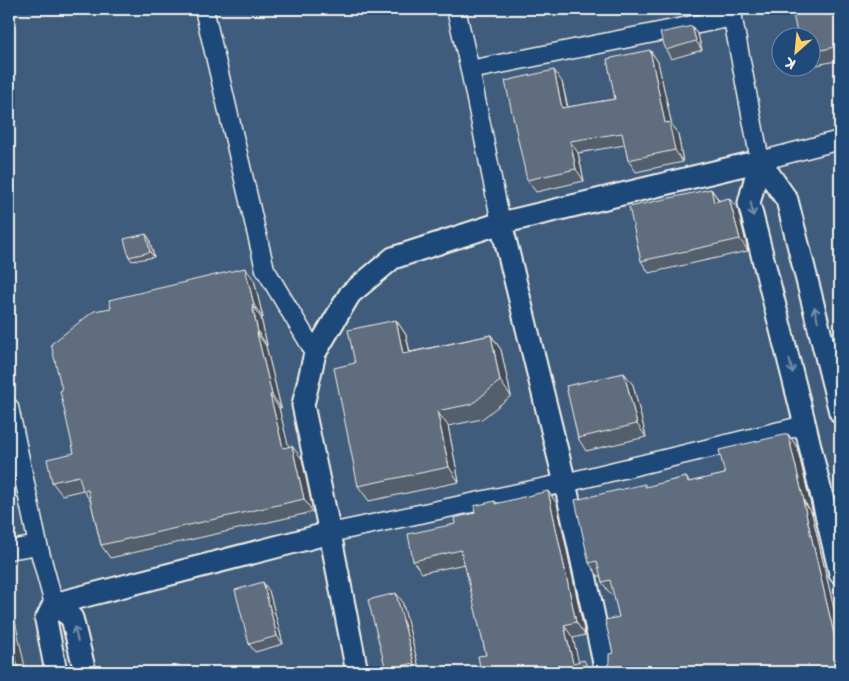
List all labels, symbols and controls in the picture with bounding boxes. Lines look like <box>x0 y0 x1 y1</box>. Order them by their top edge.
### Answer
north arrow <box>772 28 822 78</box>
text: K <box>781 53 798 74</box>
one-way arrow <box>747 200 757 216</box>
one-way arrow <box>811 306 820 322</box>
one-way arrow <box>786 358 796 374</box>
one-way arrow <box>71 627 80 643</box>

